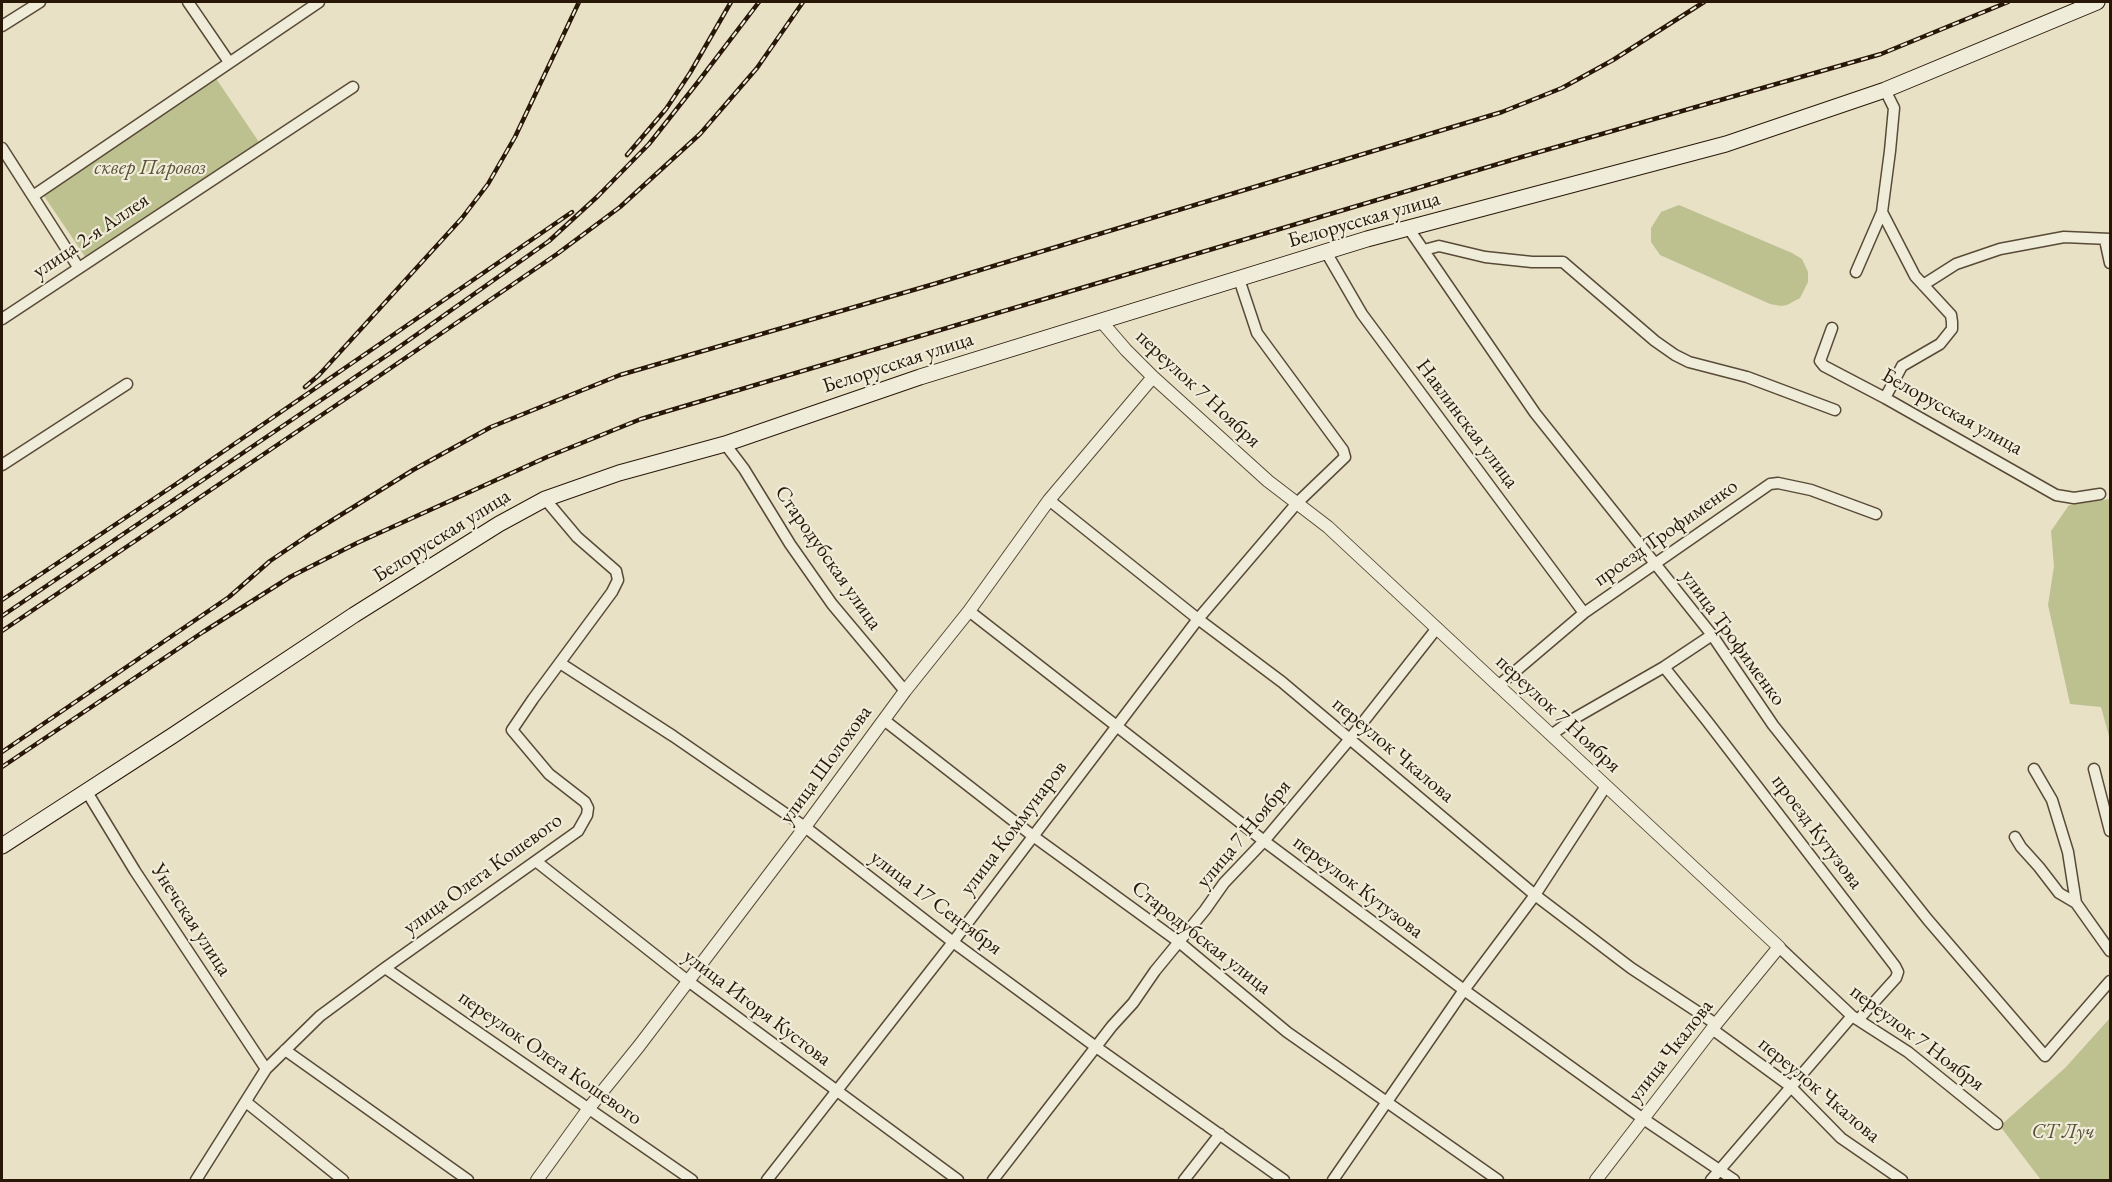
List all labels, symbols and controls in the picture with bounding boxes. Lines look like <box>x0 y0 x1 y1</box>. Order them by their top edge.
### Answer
park label: сквер Паровоз <box>94 155 206 181</box>
street label: Белорусская улица <box>1285 186 1443 254</box>
street label: улица 2-я Аллея <box>28 188 154 284</box>
street label: переулок 7 Ноября <box>1130 325 1266 453</box>
street label: Белорусская улица <box>819 327 977 399</box>
street label: Навлинская улица <box>1410 354 1524 494</box>
street label: Белорусская улица <box>1877 363 2027 461</box>
street label: проезд Трофименко <box>1589 474 1743 592</box>
street label: Стародубская улица <box>769 481 887 635</box>
street label: Белорусская улица <box>369 484 515 588</box>
street label: улица Трофименко <box>1675 565 1791 711</box>
street label: переулок 7 Ноября <box>1490 650 1626 778</box>
street label: переулок Чкалова <box>1327 692 1459 808</box>
street label: улица Шолохова <box>774 701 878 829</box>
street label: улица Коммунаров <box>955 756 1073 900</box>
street label: проезд Кутузова <box>1766 770 1868 894</box>
street label: улица 7 Ноября <box>1191 775 1297 893</box>
street label: улица Олега Кошевого <box>398 808 568 940</box>
street label: переулок Кутузова <box>1288 830 1428 944</box>
street label: улица 17 Сентября <box>865 845 1007 961</box>
street label: Унечская улица <box>145 859 237 981</box>
street label: Стародубская улица <box>1126 876 1276 1000</box>
street label: улица Игоря Кустова <box>678 944 836 1072</box>
street label: переулок 7 Ноября <box>1845 979 1989 1097</box>
street label: переулок Олега Кошевого <box>453 985 647 1131</box>
street label: улица Чкалова <box>1623 995 1719 1107</box>
street label: переулок Чкалова <box>1753 1032 1885 1148</box>
park label: СТ Луч <box>2031 1119 2095 1145</box>

